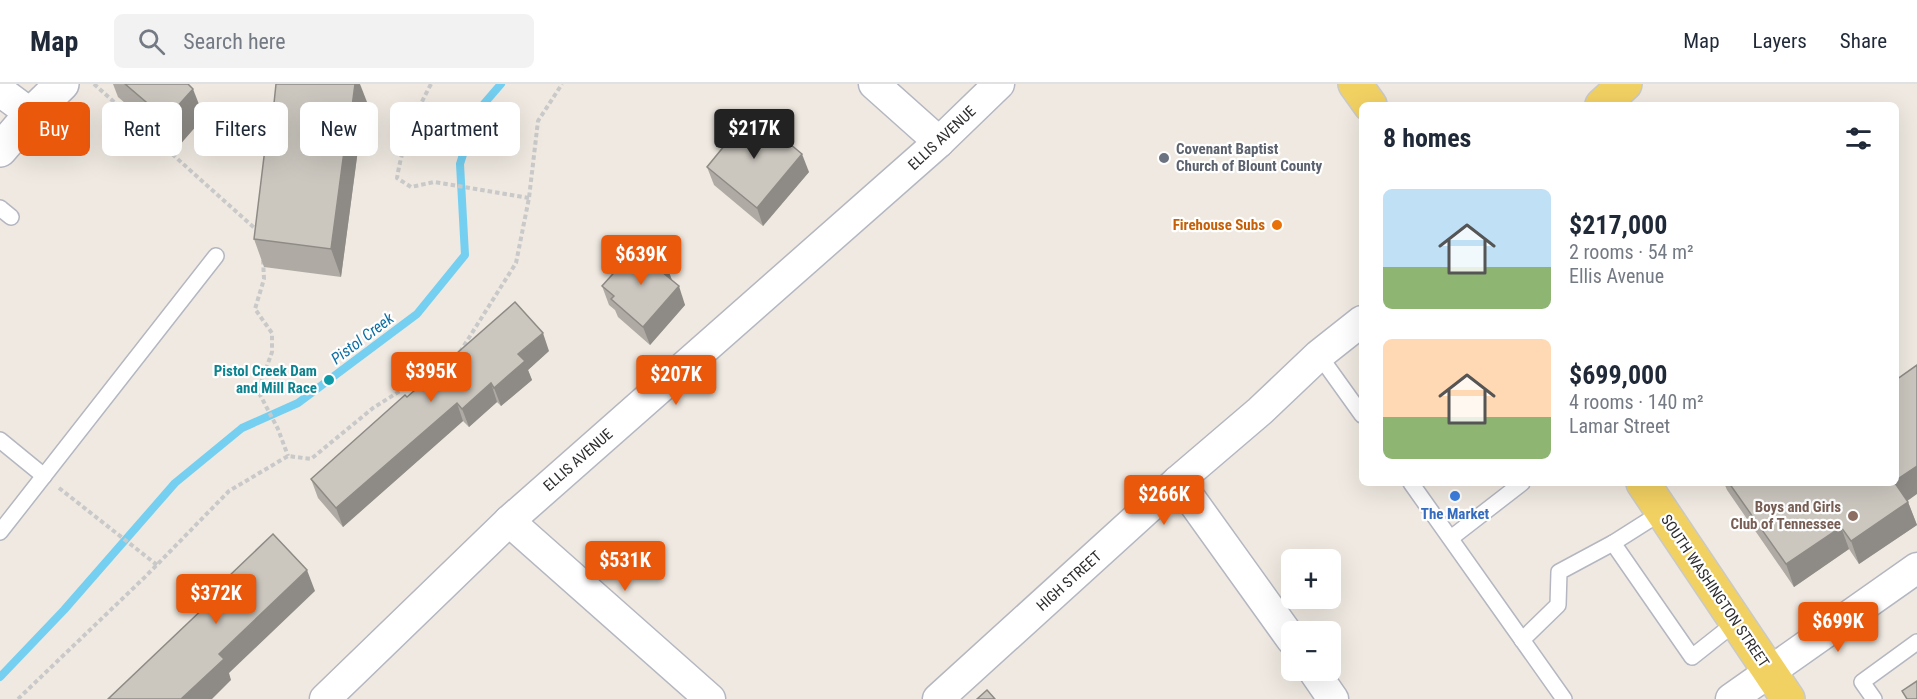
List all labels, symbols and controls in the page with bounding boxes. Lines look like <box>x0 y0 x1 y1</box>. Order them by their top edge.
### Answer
search box <box>114 14 534 68</box>
text: Map <box>30 25 78 58</box>
icon: search <box>135 25 168 58</box>
text: Search here <box>183 29 286 54</box>
text: Map <box>1683 29 1720 53</box>
text: Layers <box>1753 29 1807 53</box>
text: Share <box>1840 29 1887 53</box>
chip: Buy <box>18 102 90 156</box>
chip: Rent <box>102 102 182 156</box>
chip: Filters <box>194 102 288 156</box>
chip: New <box>300 102 378 156</box>
chip: Apartment <box>390 102 520 156</box>
street label: ELLIS AVENUE <box>905 102 979 174</box>
pin: $217K <box>712 109 796 160</box>
text: $217K <box>728 116 780 140</box>
icon: filters <box>1842 122 1875 155</box>
text: 8 homes <box>1383 123 1471 153</box>
place label: Covenant Baptist Church of Blount County <box>1176 140 1323 175</box>
marker: Covenant Baptist Church of Blount County <box>1157 151 1171 165</box>
text: $217,000 <box>1569 210 1667 240</box>
icon: home <box>1431 213 1503 285</box>
place label: Firehouse Subs <box>1173 216 1265 234</box>
marker: Firehouse Subs <box>1270 218 1284 232</box>
pin: $639K <box>599 235 683 286</box>
text: 2 rooms · 54 m² <box>1569 240 1694 264</box>
text: $639K <box>615 242 667 266</box>
text: Ellis Avenue <box>1569 264 1664 288</box>
water label: Pistol Creek <box>327 308 398 368</box>
pin: $395K <box>389 352 473 403</box>
pin: $207K <box>634 355 718 406</box>
text: $395K <box>405 359 457 383</box>
text: $699,000 <box>1569 360 1667 390</box>
place label: Pistol Creek Dam and Mill Race <box>214 362 317 397</box>
text: $207K <box>650 362 702 386</box>
icon: home <box>1431 363 1503 435</box>
marker: Pistol Creek Dam and Mill Race <box>322 373 336 387</box>
text: 4 rooms · 140 m² <box>1569 390 1704 414</box>
text: Lamar Street <box>1569 414 1670 438</box>
street label: ELLIS AVENUE <box>540 425 616 495</box>
pin: $266K <box>1122 475 1206 526</box>
text: $266K <box>1138 482 1190 506</box>
marker: The Market <box>1448 489 1462 503</box>
place label: Boys and Girls Club of Tennessee <box>1730 498 1841 533</box>
place label: The Market <box>1421 505 1490 523</box>
marker: Boys and Girls Club of Tennessee <box>1846 509 1860 523</box>
street label: SOUTH WASHINGTON STREET <box>1657 511 1773 671</box>
pin: $531K <box>583 541 667 592</box>
street label: HIGH STREET <box>1033 547 1105 615</box>
text: $531K <box>599 548 651 572</box>
map controls <box>1281 549 1341 681</box>
button: + <box>1281 549 1341 609</box>
pin: $372K <box>174 574 258 625</box>
text: $372K <box>190 581 242 605</box>
pin: $699K <box>1796 602 1880 653</box>
text: $699K <box>1812 609 1864 633</box>
button: − <box>1281 621 1341 681</box>

